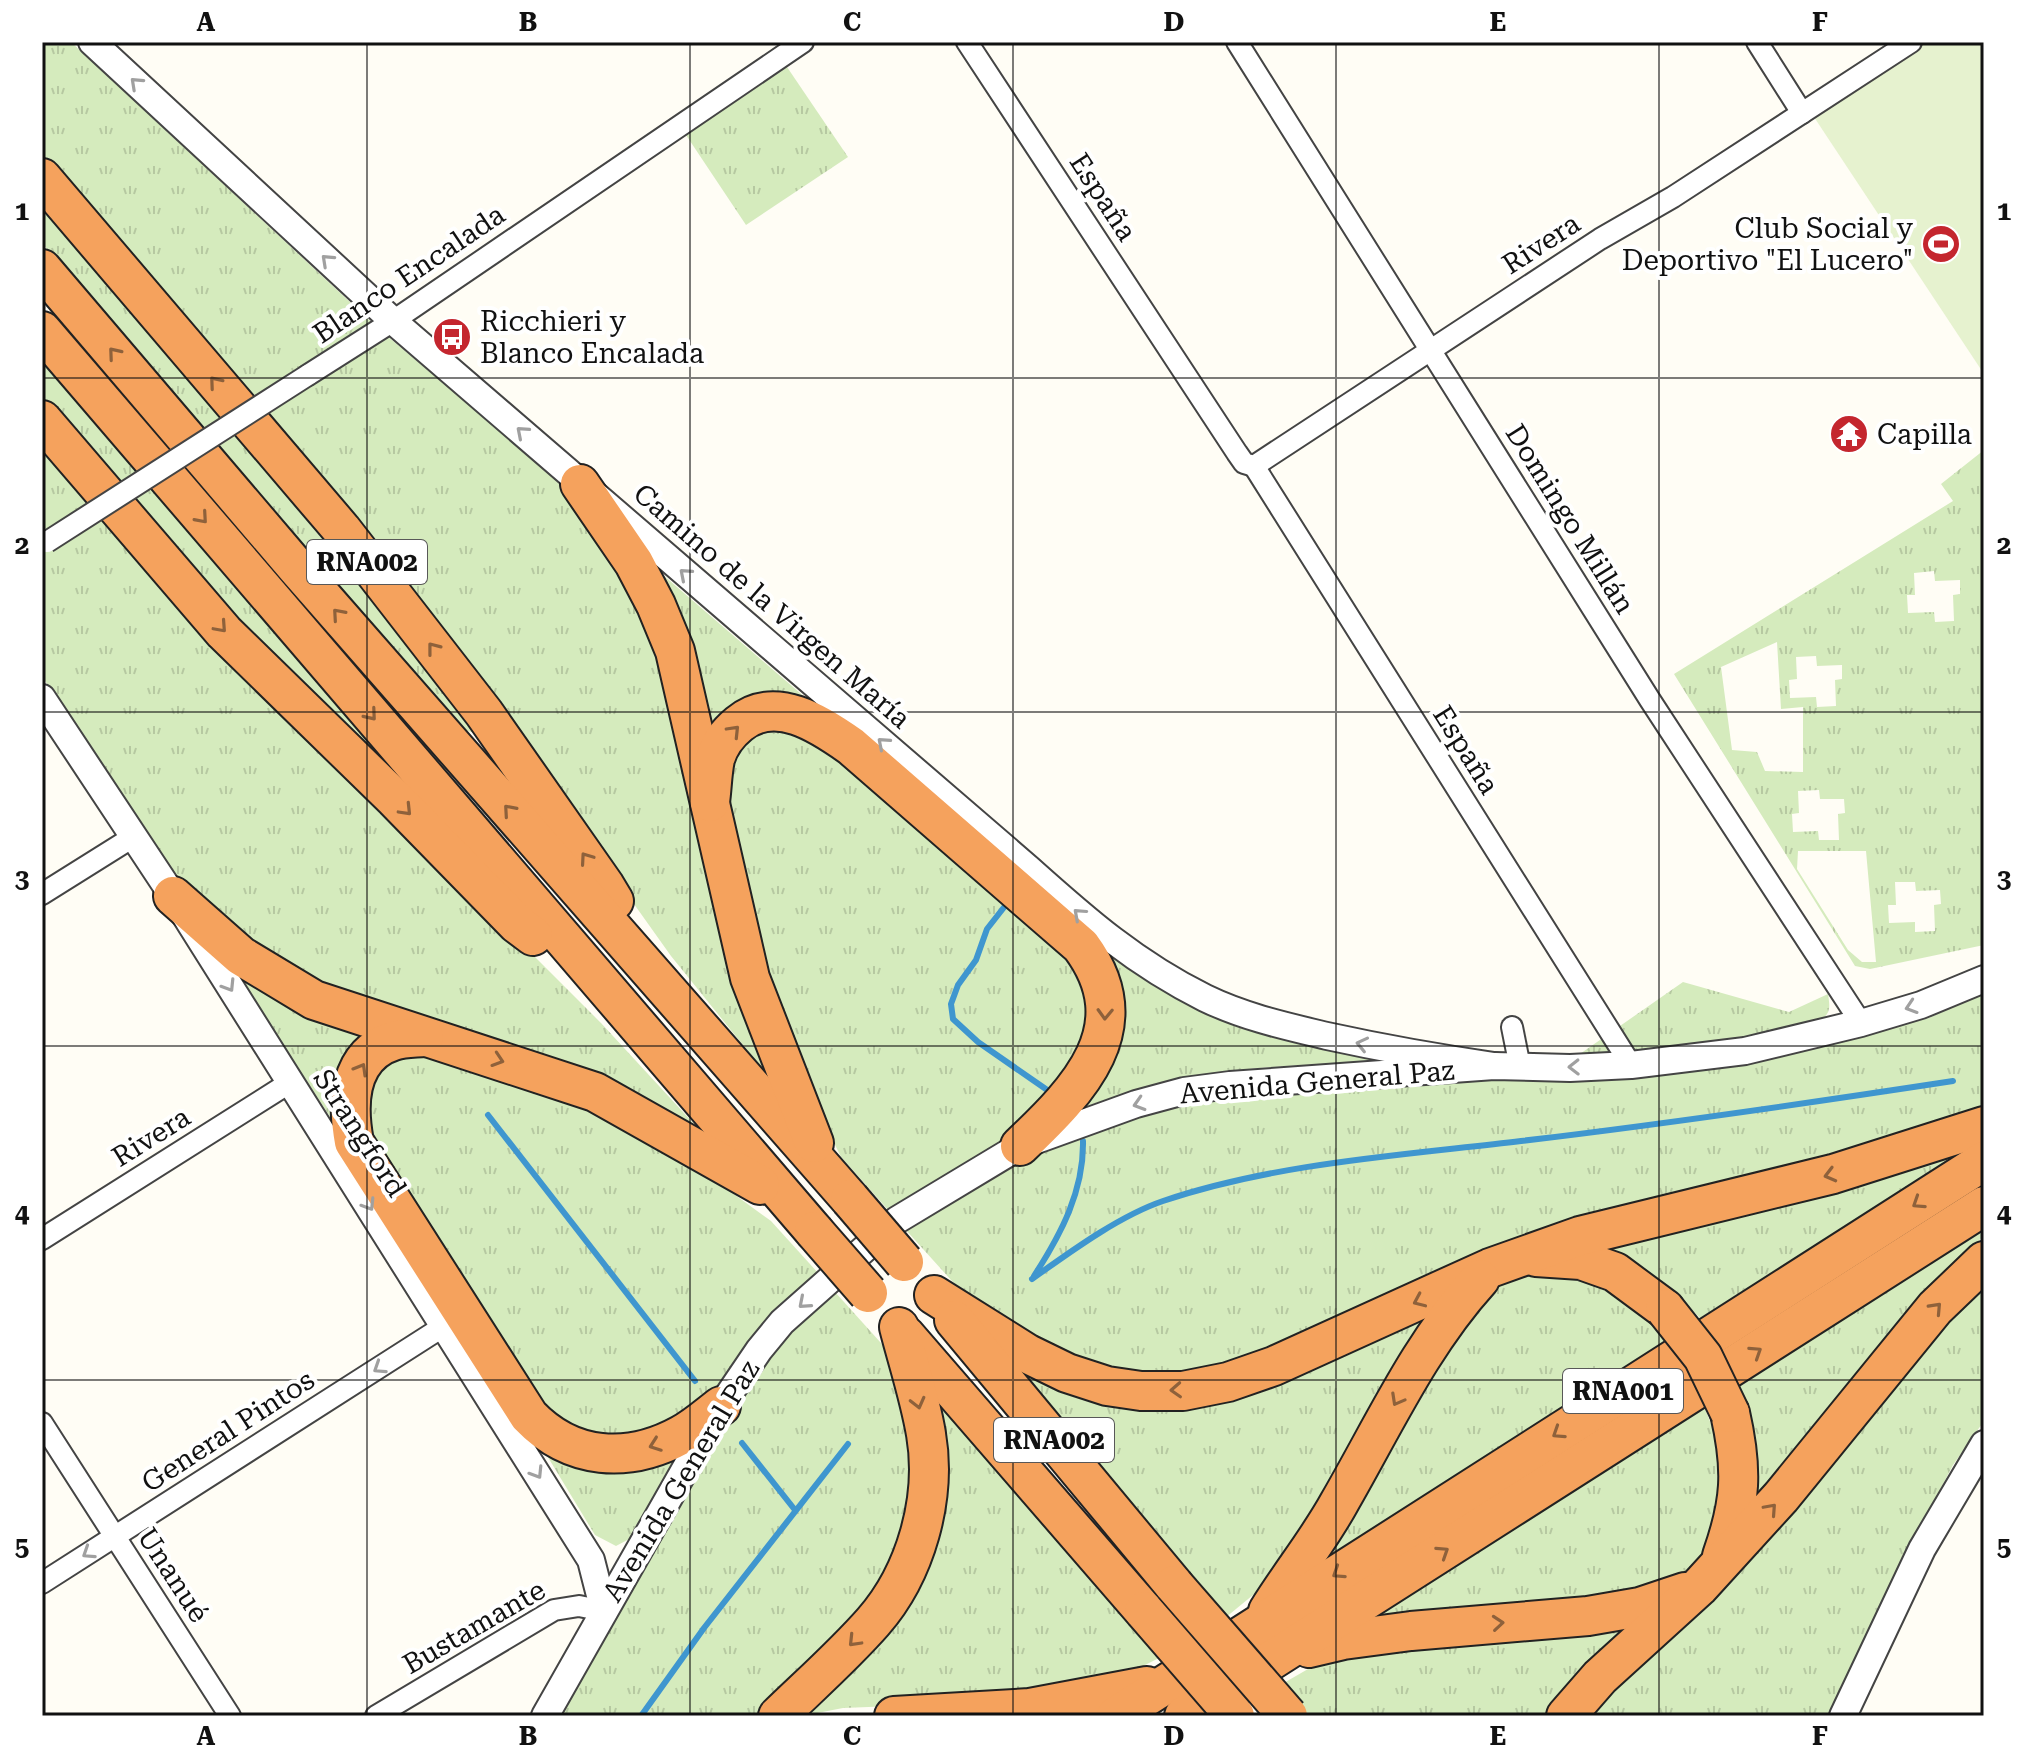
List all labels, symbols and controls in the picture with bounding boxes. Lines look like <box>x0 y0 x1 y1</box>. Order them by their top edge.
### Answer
text: A <box>197 7 216 37</box>
text: B <box>519 7 537 37</box>
text: C <box>843 7 861 37</box>
text: D <box>1164 7 1184 37</box>
text: E <box>1490 7 1506 37</box>
text: F <box>1812 7 1828 37</box>
one-way arrow <box>131 78 145 93</box>
street label: España <box>1063 147 1143 247</box>
text: 1 <box>15 196 29 226</box>
text: 1 <box>1997 196 2011 226</box>
street label: Blanco Encalada <box>307 198 511 350</box>
street label: Rivera <box>1496 207 1586 281</box>
place label: Club Social y Deportivo "El Lucero" <box>1622 212 1913 277</box>
sports icon: Club Social y Deportivo "El Lucero" <box>1920 223 1962 265</box>
one-way arrow <box>322 254 336 269</box>
place label: Ricchieri y Blanco Encalada <box>480 305 704 370</box>
bus stop icon: Ricchieri y Blanco Encalada <box>431 316 473 358</box>
one-way arrow <box>109 348 124 363</box>
one-way arrow <box>210 376 225 391</box>
temple icon: Capilla <box>1828 413 1870 455</box>
street label: Domingo Millán <box>1498 418 1642 620</box>
place label: Capilla <box>1877 418 1972 451</box>
one-way arrow <box>516 427 531 442</box>
street label: Camino de la Virgen María <box>627 477 917 735</box>
one-way arrow <box>192 508 207 523</box>
text: 2 <box>15 530 29 560</box>
text: 2 <box>1997 530 2011 560</box>
road number: RNA002 <box>307 540 427 584</box>
one-way arrow <box>680 569 695 584</box>
one-way arrow <box>333 609 347 624</box>
one-way arrow <box>211 618 225 633</box>
one-way arrow <box>429 642 443 657</box>
street label: España <box>1426 700 1506 800</box>
one-way arrow <box>361 706 376 721</box>
one-way arrow <box>724 726 739 740</box>
one-way arrow <box>877 739 892 753</box>
one-way arrow <box>397 801 411 815</box>
one-way arrow <box>504 805 518 820</box>
one-way arrow <box>581 852 596 867</box>
text: 3 <box>15 864 29 894</box>
text: 3 <box>1997 864 2011 894</box>
one-way arrow <box>1074 909 1088 923</box>
one-way arrow <box>219 977 235 992</box>
one-way arrow <box>1905 998 1919 1014</box>
one-way arrow <box>1097 1008 1114 1021</box>
one-way arrow <box>1356 1036 1369 1053</box>
one-way arrow <box>491 1051 505 1067</box>
street label: Avenida General Paz <box>1178 1054 1456 1110</box>
one-way arrow <box>1567 1059 1580 1076</box>
street label: Strangford <box>307 1063 413 1203</box>
one-way arrow <box>351 1063 367 1078</box>
one-way arrow <box>1133 1095 1146 1111</box>
street label: Rivera <box>106 1100 196 1174</box>
one-way arrow <box>1823 1165 1837 1182</box>
one-way arrow <box>1912 1193 1927 1208</box>
one-way arrow <box>359 1197 374 1211</box>
text: 4 <box>15 1198 30 1228</box>
text: 4 <box>1997 1198 2012 1228</box>
one-way arrow <box>1412 1291 1427 1307</box>
one-way arrow <box>798 1293 813 1307</box>
one-way arrow <box>1927 1303 1941 1318</box>
one-way arrow <box>1747 1346 1762 1361</box>
street label: Avenida General Paz <box>596 1354 766 1608</box>
one-way arrow <box>373 1358 387 1373</box>
street label: General Pintos <box>136 1363 320 1499</box>
road number: RNA001 <box>1563 1369 1683 1413</box>
one-way arrow <box>1169 1381 1182 1398</box>
one-way arrow <box>1391 1392 1407 1406</box>
one-way arrow <box>909 1395 926 1409</box>
road number: RNA002 <box>994 1418 1114 1462</box>
one-way arrow <box>1552 1424 1566 1439</box>
one-way arrow <box>649 1436 663 1452</box>
one-way arrow <box>527 1464 542 1479</box>
one-way arrow <box>1761 1503 1775 1518</box>
street label: Unanué <box>130 1522 216 1628</box>
text: 5 <box>15 1532 29 1562</box>
text: 5 <box>1997 1532 2011 1562</box>
one-way arrow <box>83 1543 97 1558</box>
one-way arrow <box>1434 1546 1448 1561</box>
one-way arrow <box>1333 1563 1347 1578</box>
street label: Bustamante <box>397 1573 551 1681</box>
one-way arrow <box>1492 1615 1505 1632</box>
one-way arrow <box>849 1632 864 1646</box>
text: A <box>197 1721 216 1751</box>
text: B <box>519 1721 537 1751</box>
text: C <box>843 1721 861 1751</box>
text: D <box>1164 1721 1184 1751</box>
text: E <box>1490 1721 1506 1751</box>
text: F <box>1812 1721 1828 1751</box>

